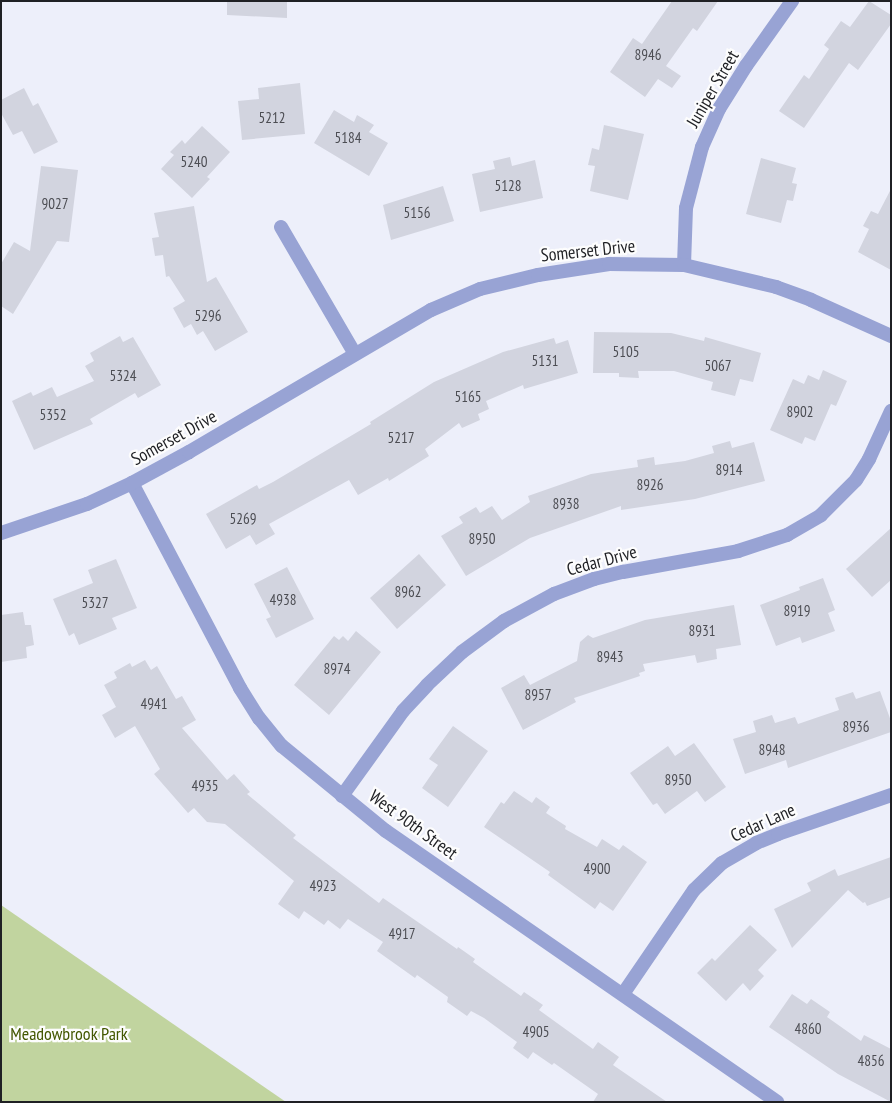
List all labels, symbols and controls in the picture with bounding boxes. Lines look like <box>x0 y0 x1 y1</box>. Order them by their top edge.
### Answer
house number: 8946 <box>635 46 661 64</box>
street label: Juniper Street <box>682 47 744 131</box>
house number: 5212 <box>259 109 285 127</box>
house number: 5184 <box>335 129 361 147</box>
house number: 5240 <box>181 153 207 171</box>
house number: 5128 <box>495 177 521 195</box>
house number: 9027 <box>42 195 68 213</box>
house number: 5156 <box>404 204 430 222</box>
street label: Somerset Drive <box>540 235 636 267</box>
house number: 5296 <box>195 307 221 325</box>
house number: 5105 <box>613 343 639 361</box>
house number: 5131 <box>532 352 558 370</box>
house number: 5067 <box>705 357 731 375</box>
house number: 5324 <box>110 367 136 385</box>
house number: 5165 <box>455 388 481 406</box>
house number: 8902 <box>787 403 813 421</box>
house number: 5352 <box>40 406 66 424</box>
street label: Somerset Drive <box>127 406 221 470</box>
house number: 5217 <box>388 429 414 447</box>
house number: 8914 <box>716 461 742 479</box>
house number: 8926 <box>637 476 663 494</box>
house number: 8938 <box>553 495 579 513</box>
house number: 5269 <box>230 510 256 528</box>
house number: 8950 <box>469 530 495 548</box>
street label: Cedar Drive <box>565 541 639 581</box>
house number: 8962 <box>395 583 421 601</box>
house number: 4938 <box>270 591 296 609</box>
house number: 5327 <box>82 594 108 612</box>
house number: 8919 <box>784 602 810 620</box>
house number: 8931 <box>689 622 715 640</box>
house number: 8943 <box>597 648 623 666</box>
house number: 8974 <box>324 660 350 678</box>
house number: 8957 <box>525 686 551 704</box>
house number: 4941 <box>141 695 167 713</box>
house number: 8936 <box>843 718 869 736</box>
house number: 8948 <box>759 741 785 759</box>
house number: 8950 <box>665 771 691 789</box>
house number: 4935 <box>192 777 218 795</box>
street label: West 90th Street <box>365 786 461 864</box>
street label: Cedar Lane <box>727 799 799 847</box>
house number: 4900 <box>584 860 610 878</box>
house number: 4923 <box>310 877 336 895</box>
house number: 4917 <box>389 925 415 943</box>
house number: 4860 <box>795 1020 821 1038</box>
park label: Meadowbrook Park <box>10 1023 128 1045</box>
house number: 4905 <box>523 1023 549 1041</box>
house number: 4856 <box>858 1052 884 1070</box>

